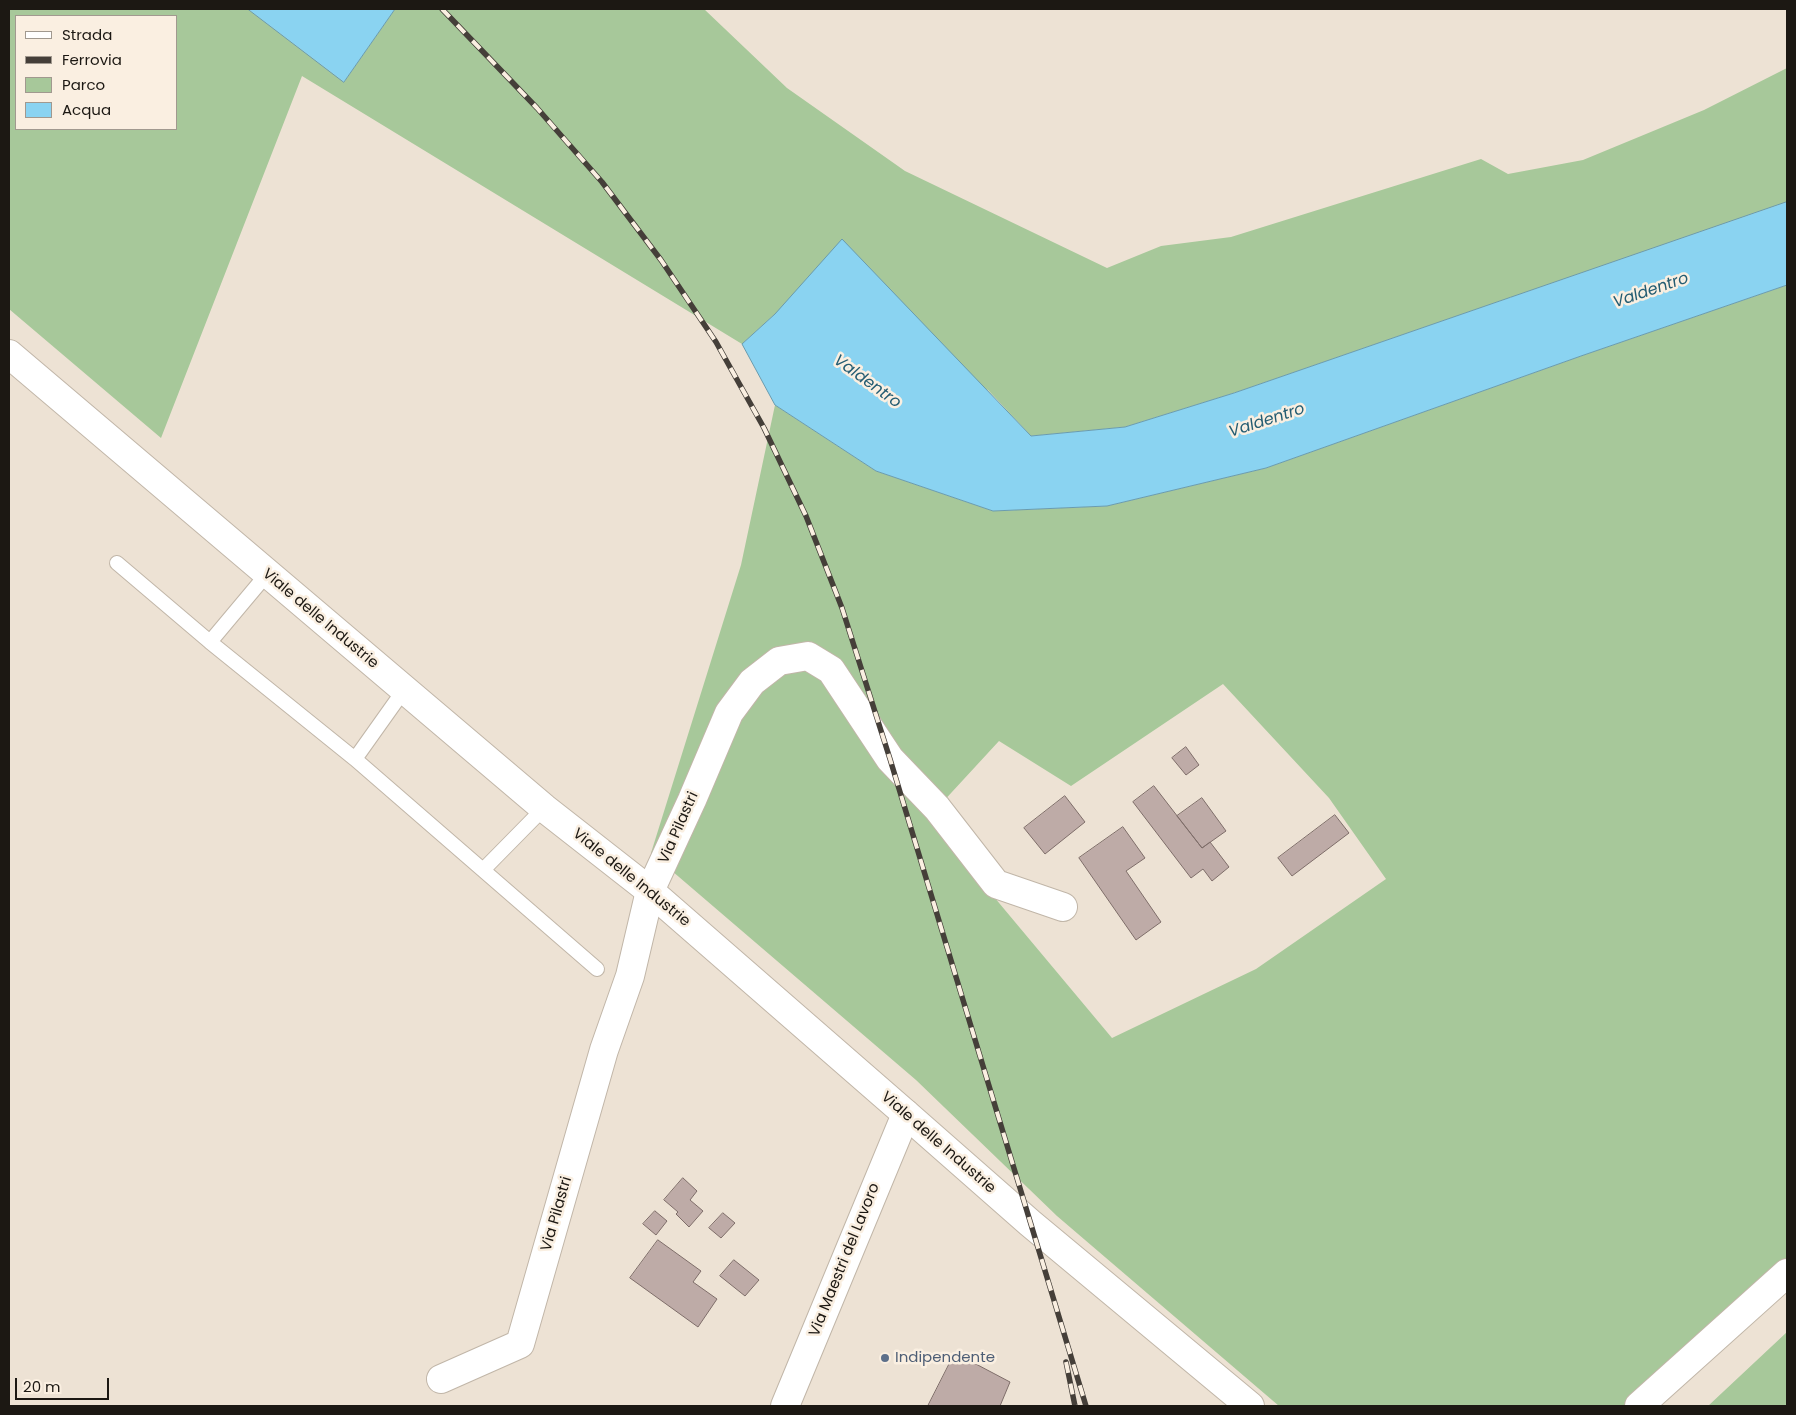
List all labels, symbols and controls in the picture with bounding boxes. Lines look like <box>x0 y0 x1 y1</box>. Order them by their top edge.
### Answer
legend <box>15 15 178 130</box>
text: Strada <box>62 24 112 45</box>
text: Ferrovia <box>62 49 122 70</box>
text: Parco <box>62 74 105 95</box>
text: Acqua <box>62 99 111 120</box>
water label: Valdentro <box>1611 269 1691 313</box>
water label: Valdentro <box>830 351 904 413</box>
water label: Valdentro <box>1227 400 1307 442</box>
street label: Viale delle Industrie <box>258 565 382 673</box>
street label: Via Pilastri <box>655 789 703 867</box>
street label: Viale delle Industrie <box>569 825 693 931</box>
street label: Viale delle Industrie <box>877 1088 999 1198</box>
street label: Via Pilastri <box>538 1175 576 1253</box>
street label: Via Maestri del Lavoro <box>806 1181 884 1339</box>
place label: Indipendente <box>895 1349 995 1367</box>
marker: Indipendente <box>879 1352 891 1364</box>
scale bar <box>18 1368 111 1400</box>
text: 20 m <box>23 1376 61 1397</box>

